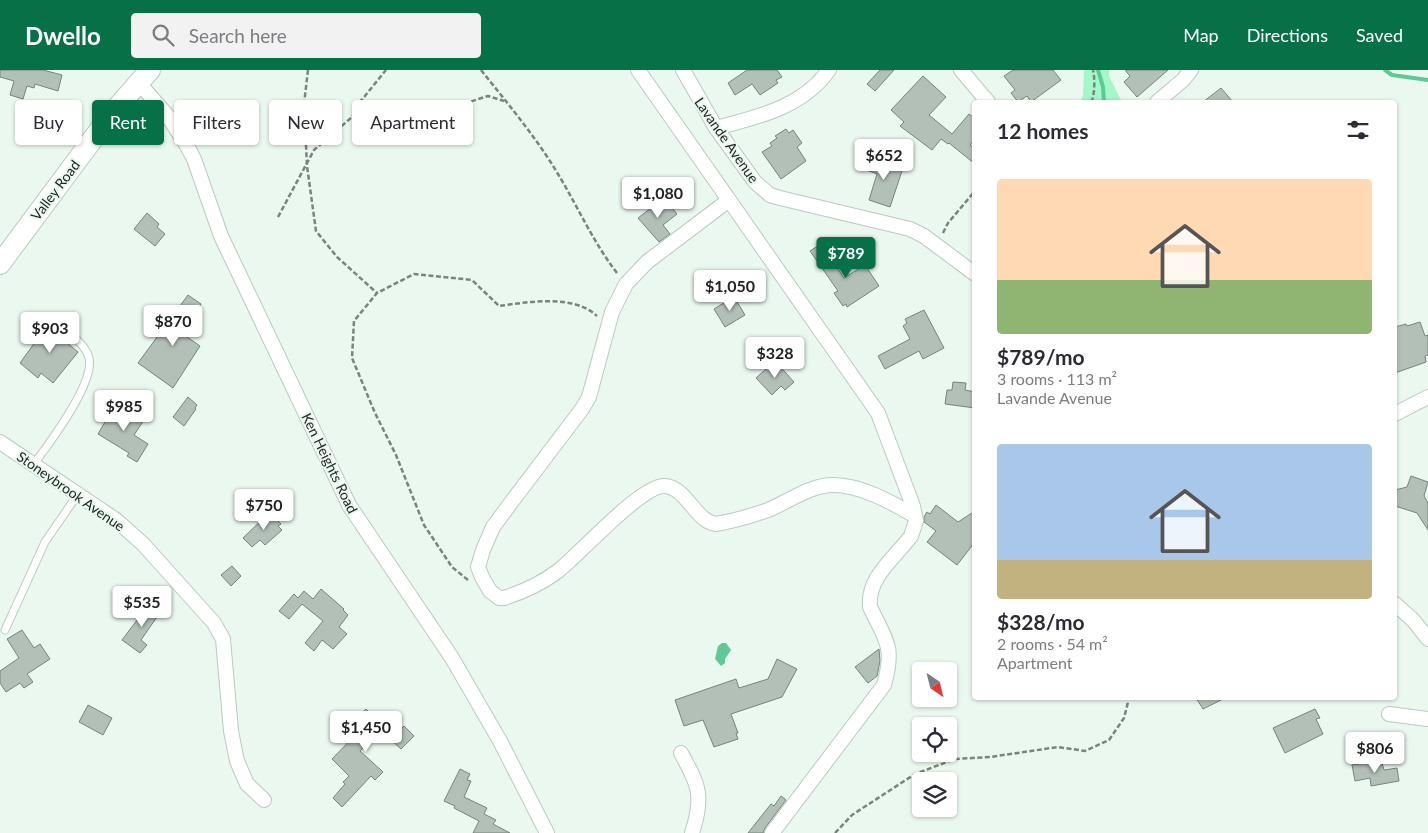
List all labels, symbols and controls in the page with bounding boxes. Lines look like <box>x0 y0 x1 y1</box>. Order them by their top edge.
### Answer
search box <box>131 13 481 58</box>
text: Dwello <box>25 21 101 50</box>
icon: search <box>149 21 177 49</box>
text: Search here <box>189 24 287 47</box>
text: Map <box>1183 24 1219 46</box>
text: Directions <box>1247 24 1328 46</box>
text: Saved <box>1356 24 1403 46</box>
street label: Lavande Avenue <box>691 94 763 186</box>
chip: Buy <box>15 100 82 145</box>
chip: Rent <box>92 100 164 145</box>
chip: Filters <box>174 100 259 145</box>
chip: New <box>269 100 342 145</box>
chip: Apartment <box>352 100 473 145</box>
icon: filters <box>1344 116 1372 144</box>
text: 12 homes <box>997 118 1088 143</box>
pin: $652 <box>854 138 914 181</box>
text: $652 <box>865 145 903 164</box>
street label: Valley Road <box>27 157 83 223</box>
pin: $1,080 <box>617 176 699 219</box>
text: $1,080 <box>633 183 683 202</box>
icon: home <box>1140 211 1230 301</box>
pin: $789 <box>816 236 876 279</box>
text: $789 <box>827 243 865 262</box>
pin: $1,050 <box>689 270 771 312</box>
text: $1,050 <box>705 276 755 295</box>
pin: $870 <box>143 304 203 347</box>
text: $870 <box>154 311 192 330</box>
pin: $903 <box>20 312 80 354</box>
text: $903 <box>31 318 69 337</box>
pin: $328 <box>745 336 805 379</box>
text: $328 <box>756 343 794 362</box>
text: $789/mo <box>997 344 1085 369</box>
text: 3 rooms · 113 m² <box>997 369 1117 388</box>
text: Lavande Avenue <box>997 388 1112 407</box>
pin: $985 <box>94 390 154 432</box>
text: $985 <box>105 396 143 415</box>
street label: Ken Heights Road <box>298 410 362 516</box>
street label: Stoneybrook Avenue <box>14 447 128 535</box>
icon: home <box>1140 476 1230 566</box>
pin: $750 <box>234 488 294 531</box>
text: $750 <box>245 495 283 514</box>
pin: $535 <box>112 586 172 628</box>
text: $535 <box>123 592 161 611</box>
text: $328/mo <box>997 609 1085 634</box>
text: 2 rooms · 54 m² <box>997 634 1108 653</box>
text: Apartment <box>997 653 1072 672</box>
north arrow <box>912 662 958 708</box>
map controls <box>912 662 957 817</box>
pin: $1,450 <box>325 710 407 753</box>
text: $1,450 <box>341 717 391 736</box>
button: locate <box>912 717 957 762</box>
pin: $806 <box>1345 732 1405 774</box>
text: $806 <box>1356 738 1394 757</box>
button: layers <box>912 772 957 817</box>

